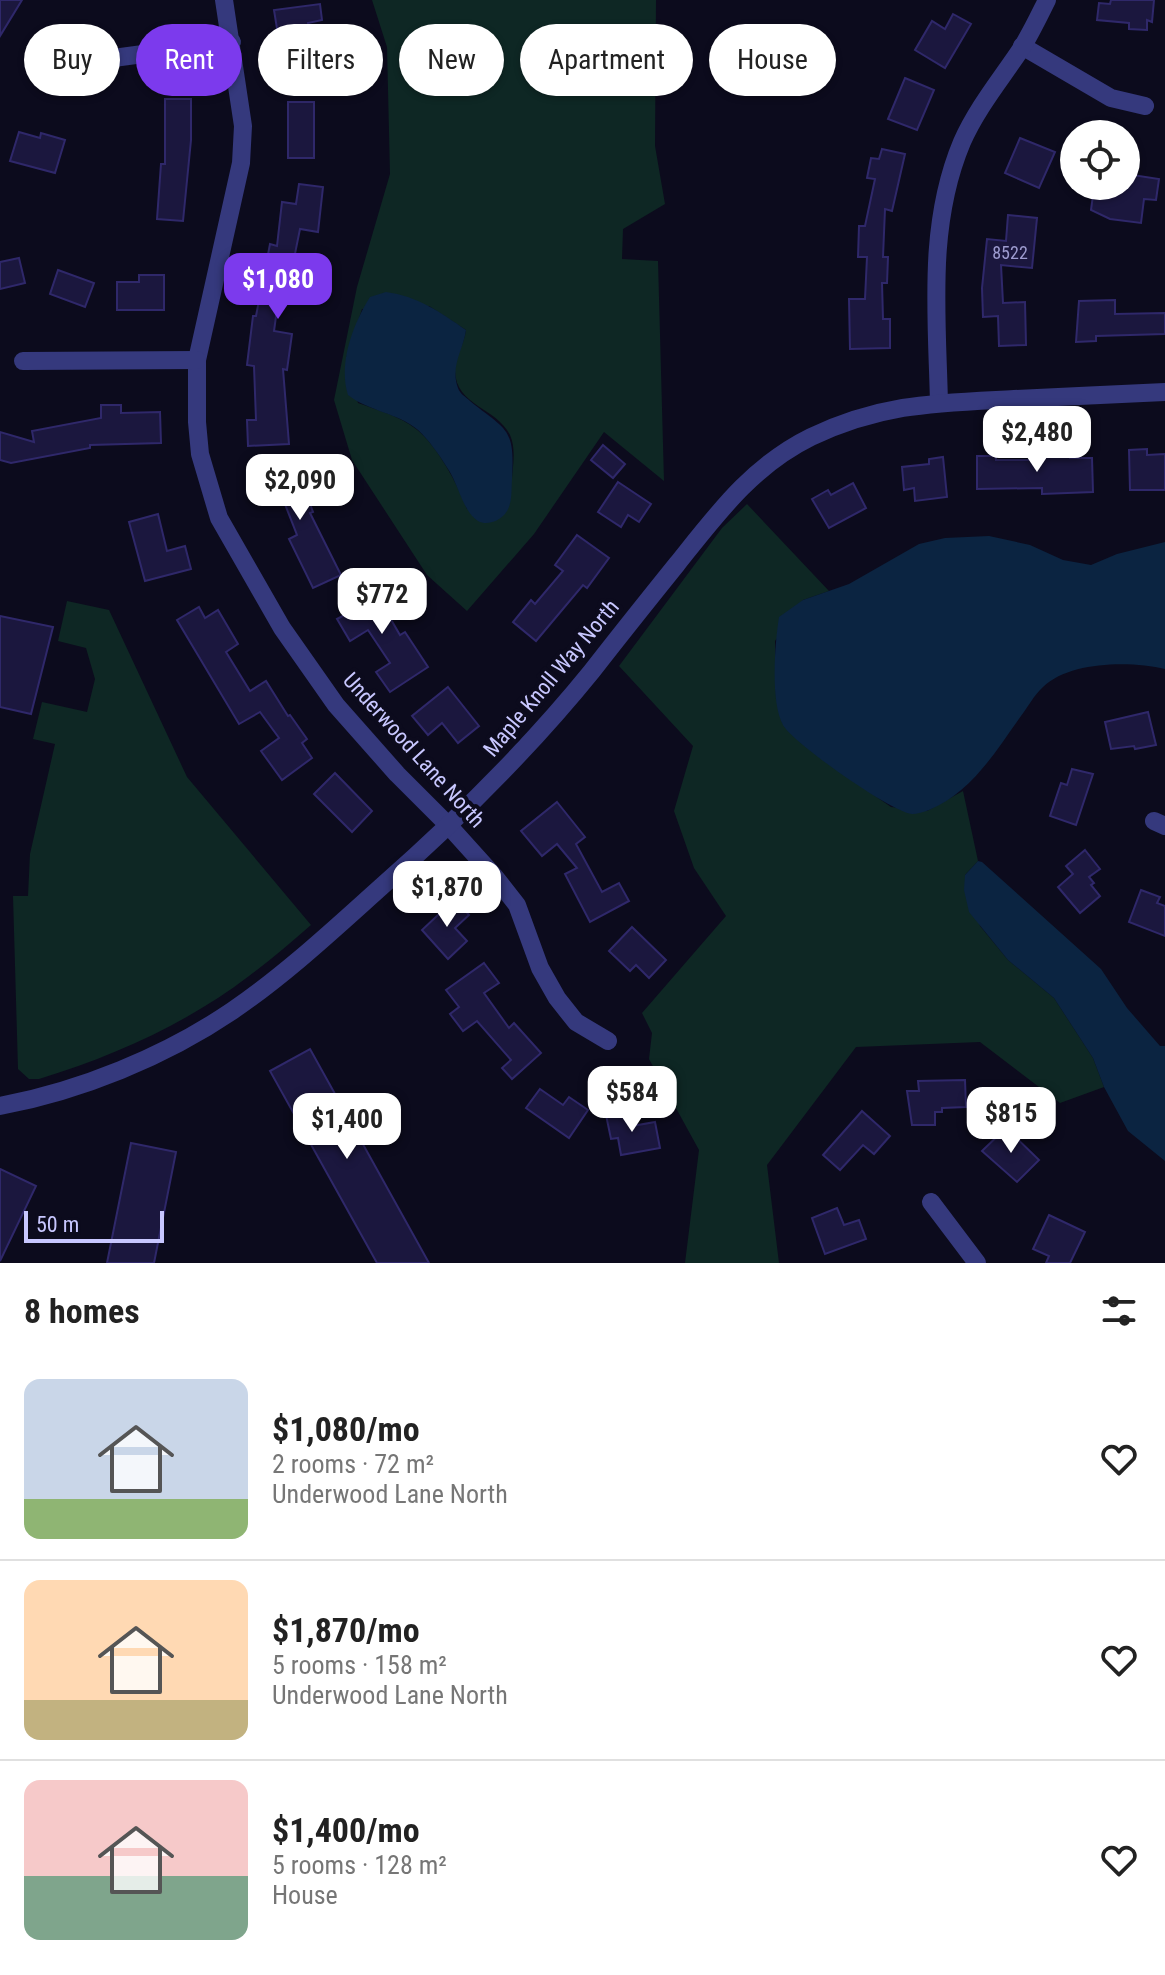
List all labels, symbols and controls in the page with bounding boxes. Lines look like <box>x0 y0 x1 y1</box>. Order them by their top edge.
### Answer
chip: Buy <box>24 24 120 96</box>
chip: Rent <box>136 24 242 96</box>
chip: Filters <box>258 24 383 96</box>
chip: New <box>399 24 504 96</box>
chip: Apartment <box>520 24 693 96</box>
chip: House <box>709 24 836 96</box>
map controls <box>1060 120 1140 200</box>
button: locate <box>1060 120 1140 200</box>
house number: 8522 <box>992 242 1028 263</box>
pin: $1,080 <box>213 253 343 321</box>
text: $1,080 <box>242 264 314 294</box>
pin: $2,480 <box>972 406 1102 474</box>
text: $2,480 <box>1001 417 1073 447</box>
pin: $2,090 <box>235 454 365 522</box>
text: $2,090 <box>264 465 336 495</box>
pin: $772 <box>335 568 429 636</box>
text: $772 <box>356 579 408 609</box>
street label: Maple Knoll Way North <box>478 594 624 762</box>
street label: Underwood Lane North <box>338 667 490 833</box>
pin: $1,870 <box>382 861 512 929</box>
text: $1,870 <box>411 872 483 902</box>
pin: $584 <box>585 1066 679 1134</box>
text: $584 <box>606 1077 658 1107</box>
pin: $815 <box>964 1087 1058 1155</box>
pin: $1,400 <box>282 1093 412 1161</box>
text: $815 <box>985 1098 1037 1128</box>
text: $1,400 <box>311 1104 383 1134</box>
scale bar <box>24 1207 164 1243</box>
text: 50 m <box>36 1212 79 1237</box>
icon: filters <box>1097 1289 1141 1333</box>
text: 8 homes <box>24 1291 140 1331</box>
text: $1,080/mo <box>272 1409 420 1449</box>
icon: home <box>88 1411 184 1507</box>
icon: heart <box>1097 1437 1141 1481</box>
text: 2 rooms · 72 m² <box>272 1449 434 1479</box>
text: Underwood Lane North <box>272 1479 508 1509</box>
text: $1,870/mo <box>272 1610 420 1650</box>
icon: home <box>88 1612 184 1708</box>
icon: heart <box>1097 1638 1141 1682</box>
text: 5 rooms · 158 m² <box>272 1650 447 1680</box>
text: Underwood Lane North <box>272 1680 508 1710</box>
text: $1,400/mo <box>272 1810 420 1850</box>
icon: home <box>88 1812 184 1908</box>
icon: heart <box>1097 1838 1141 1882</box>
text: 5 rooms · 128 m² <box>272 1850 447 1880</box>
text: House <box>272 1880 338 1910</box>

